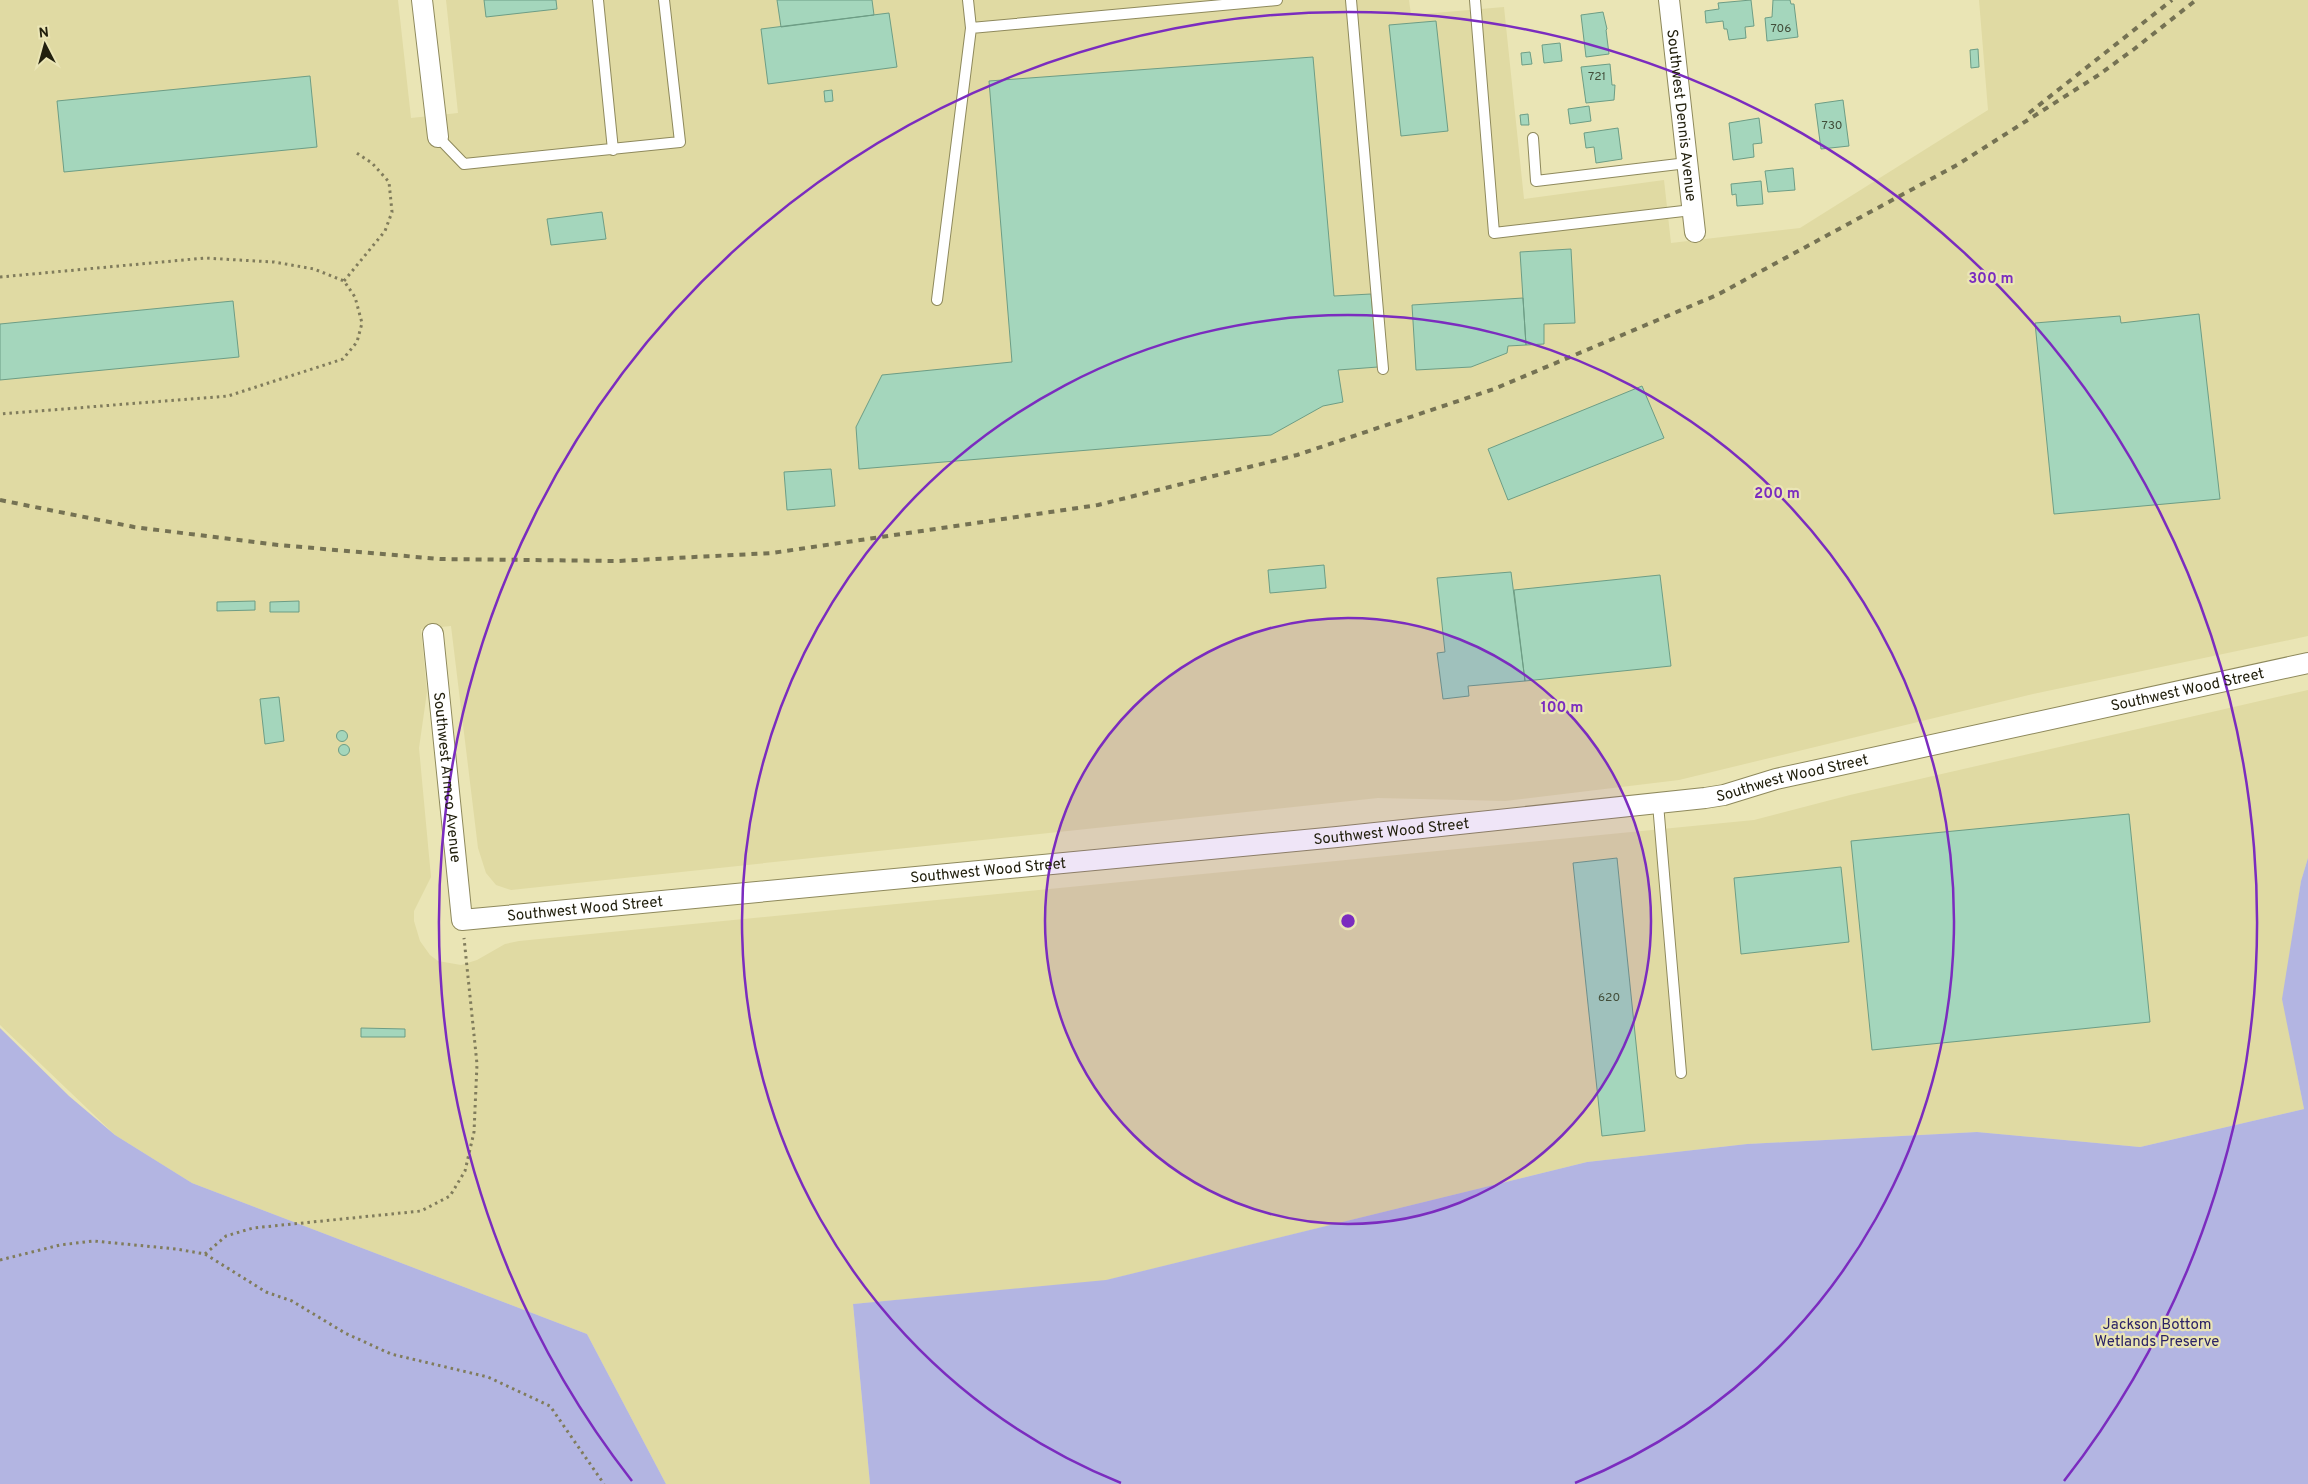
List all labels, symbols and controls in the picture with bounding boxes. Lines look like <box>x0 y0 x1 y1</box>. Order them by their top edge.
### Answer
north arrow <box>20 20 70 70</box>
house number: 706 <box>1771 21 1791 37</box>
text: N <box>38 25 50 43</box>
street label: Southwest Dennis Avenue <box>1661 28 1700 203</box>
house number: 721 <box>1588 69 1606 85</box>
house number: 730 <box>1822 118 1842 134</box>
text: 300 m <box>1968 270 2014 289</box>
text: 200 m <box>1754 485 1800 504</box>
street label: Southwest Wood Street <box>2109 665 2266 717</box>
street label: Southwest Armco Avenue <box>428 691 464 864</box>
text: 100 m <box>1541 699 1583 718</box>
street label: Southwest Wood Street <box>1715 751 1870 807</box>
street label: Southwest Wood Street <box>1313 815 1470 850</box>
street label: Southwest Wood Street <box>910 855 1067 888</box>
street label: Southwest Wood Street <box>506 893 664 927</box>
centre of rings <box>1339 912 1357 930</box>
house number: 620 <box>1598 990 1620 1006</box>
park label: Jackson Bottom Wetlands Preserve <box>2095 1316 2219 1352</box>

